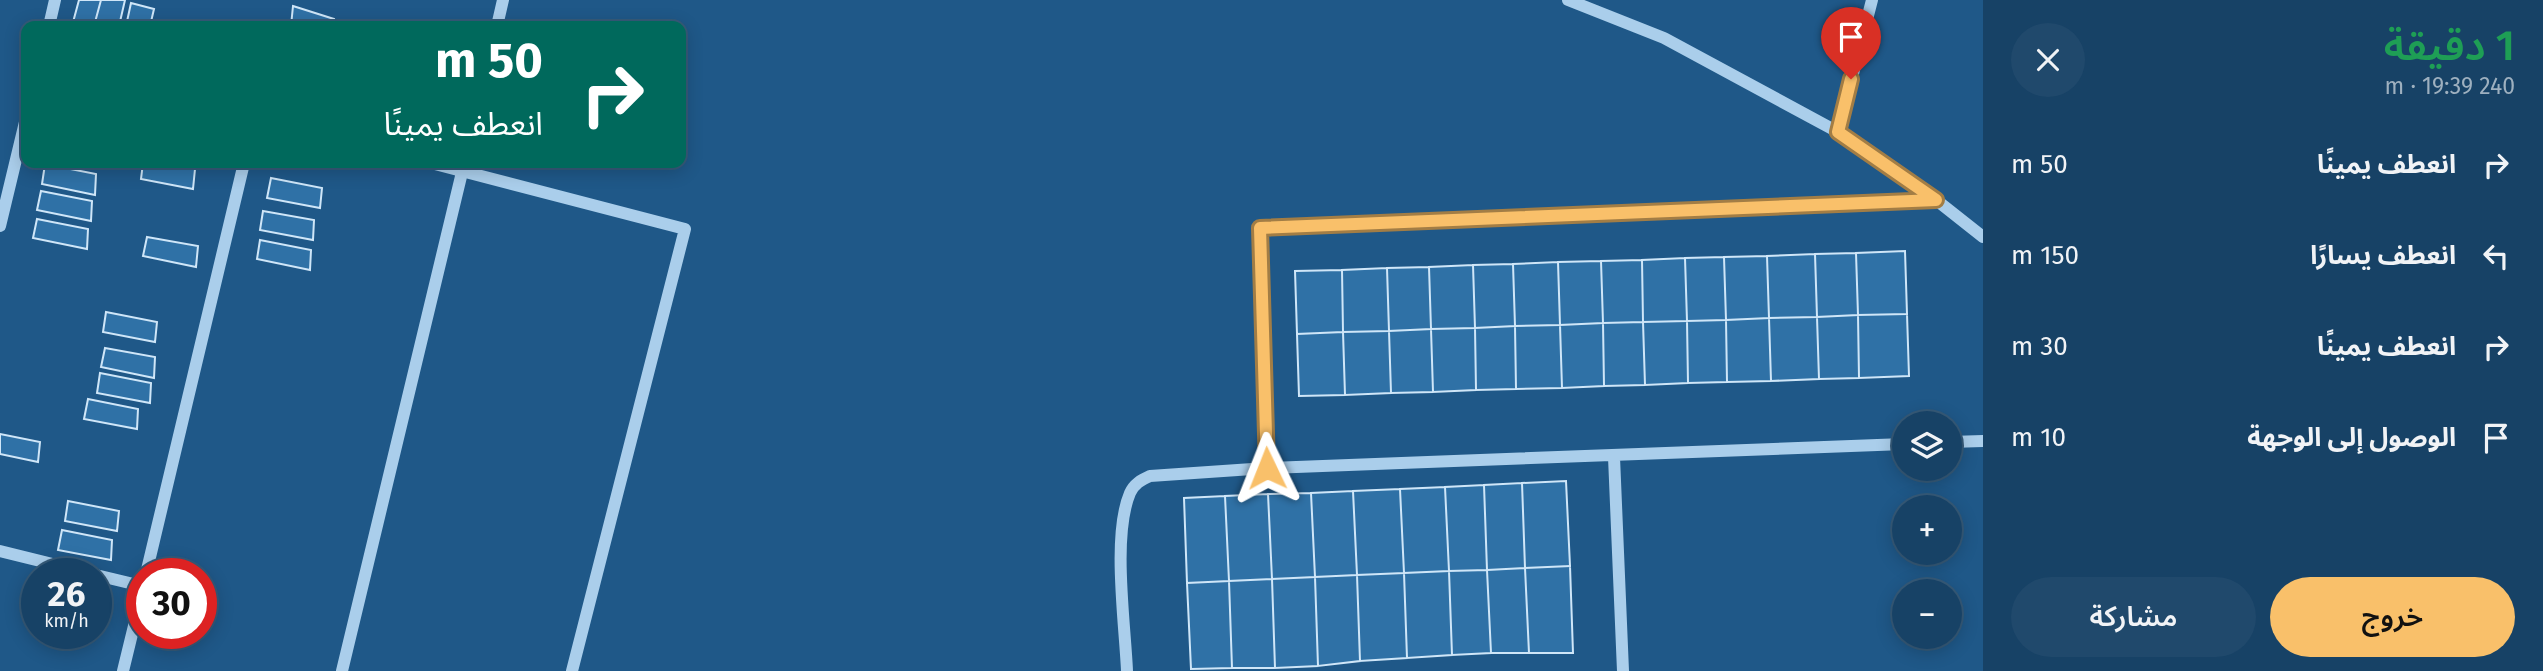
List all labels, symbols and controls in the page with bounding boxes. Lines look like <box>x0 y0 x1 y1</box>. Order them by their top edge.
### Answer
pin <box>1821 7 1881 79</box>
icon: arrive <box>1832 18 1870 56</box>
text: 1 دقيقة <box>2384 21 2515 71</box>
button: close <box>2011 23 2085 97</box>
text: 50 m <box>435 31 543 90</box>
icon: right <box>567 49 658 140</box>
text: 240 m · 19:39 <box>2385 72 2515 100</box>
text: انعطف يمينًا <box>383 105 543 143</box>
icon: right <box>2477 146 2515 184</box>
text: 50 m <box>2011 149 2068 180</box>
text: انعطف يمينًا <box>2317 149 2456 180</box>
icon: left <box>2477 237 2515 275</box>
text: 150 m <box>2011 240 2079 271</box>
text: انعطف يسارًا <box>2310 240 2456 271</box>
icon: right <box>2477 328 2515 366</box>
text: 30 m <box>2011 331 2068 362</box>
text: انعطف يمينًا <box>2317 331 2456 362</box>
map controls <box>1892 411 1962 649</box>
button: layers <box>1892 411 1962 481</box>
icon: arrive <box>2477 419 2515 457</box>
text: 10 m <box>2011 422 2066 453</box>
text: الوصول إلى الوجهة <box>2247 422 2456 453</box>
position arrow <box>1230 431 1304 505</box>
button: + <box>1892 495 1962 565</box>
speed limit sign: 30 <box>126 558 217 649</box>
text: 26 <box>48 573 85 615</box>
button: مشاركة <box>2011 577 2256 657</box>
button: خروج <box>2270 577 2515 657</box>
button: − <box>1892 579 1962 649</box>
text: km/h <box>44 610 89 632</box>

